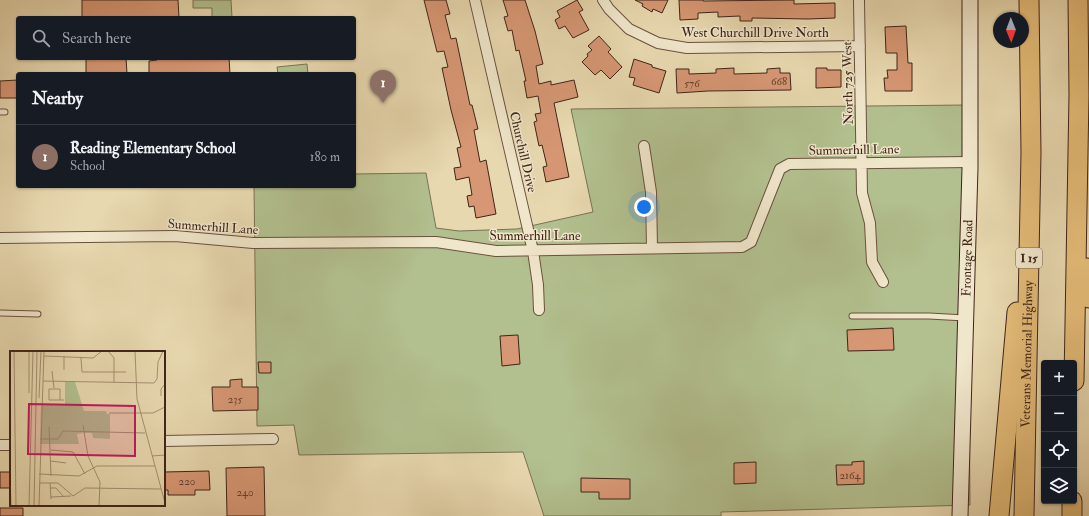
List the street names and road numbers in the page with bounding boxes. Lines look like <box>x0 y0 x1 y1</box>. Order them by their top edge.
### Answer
street label: West Churchill Drive North <box>680 25 829 41</box>
street label: North 725 West <box>839 41 857 125</box>
street label: Churchill Drive <box>506 110 540 195</box>
street label: Summerhill Lane <box>808 141 900 159</box>
street label: Summerhill Lane <box>167 216 259 238</box>
street label: Frontage Road <box>958 219 977 297</box>
street label: Summerhill Lane <box>490 228 581 244</box>
road number: I 15 <box>1016 248 1042 268</box>
street label: Veterans Memorial Highway <box>1018 280 1038 428</box>

